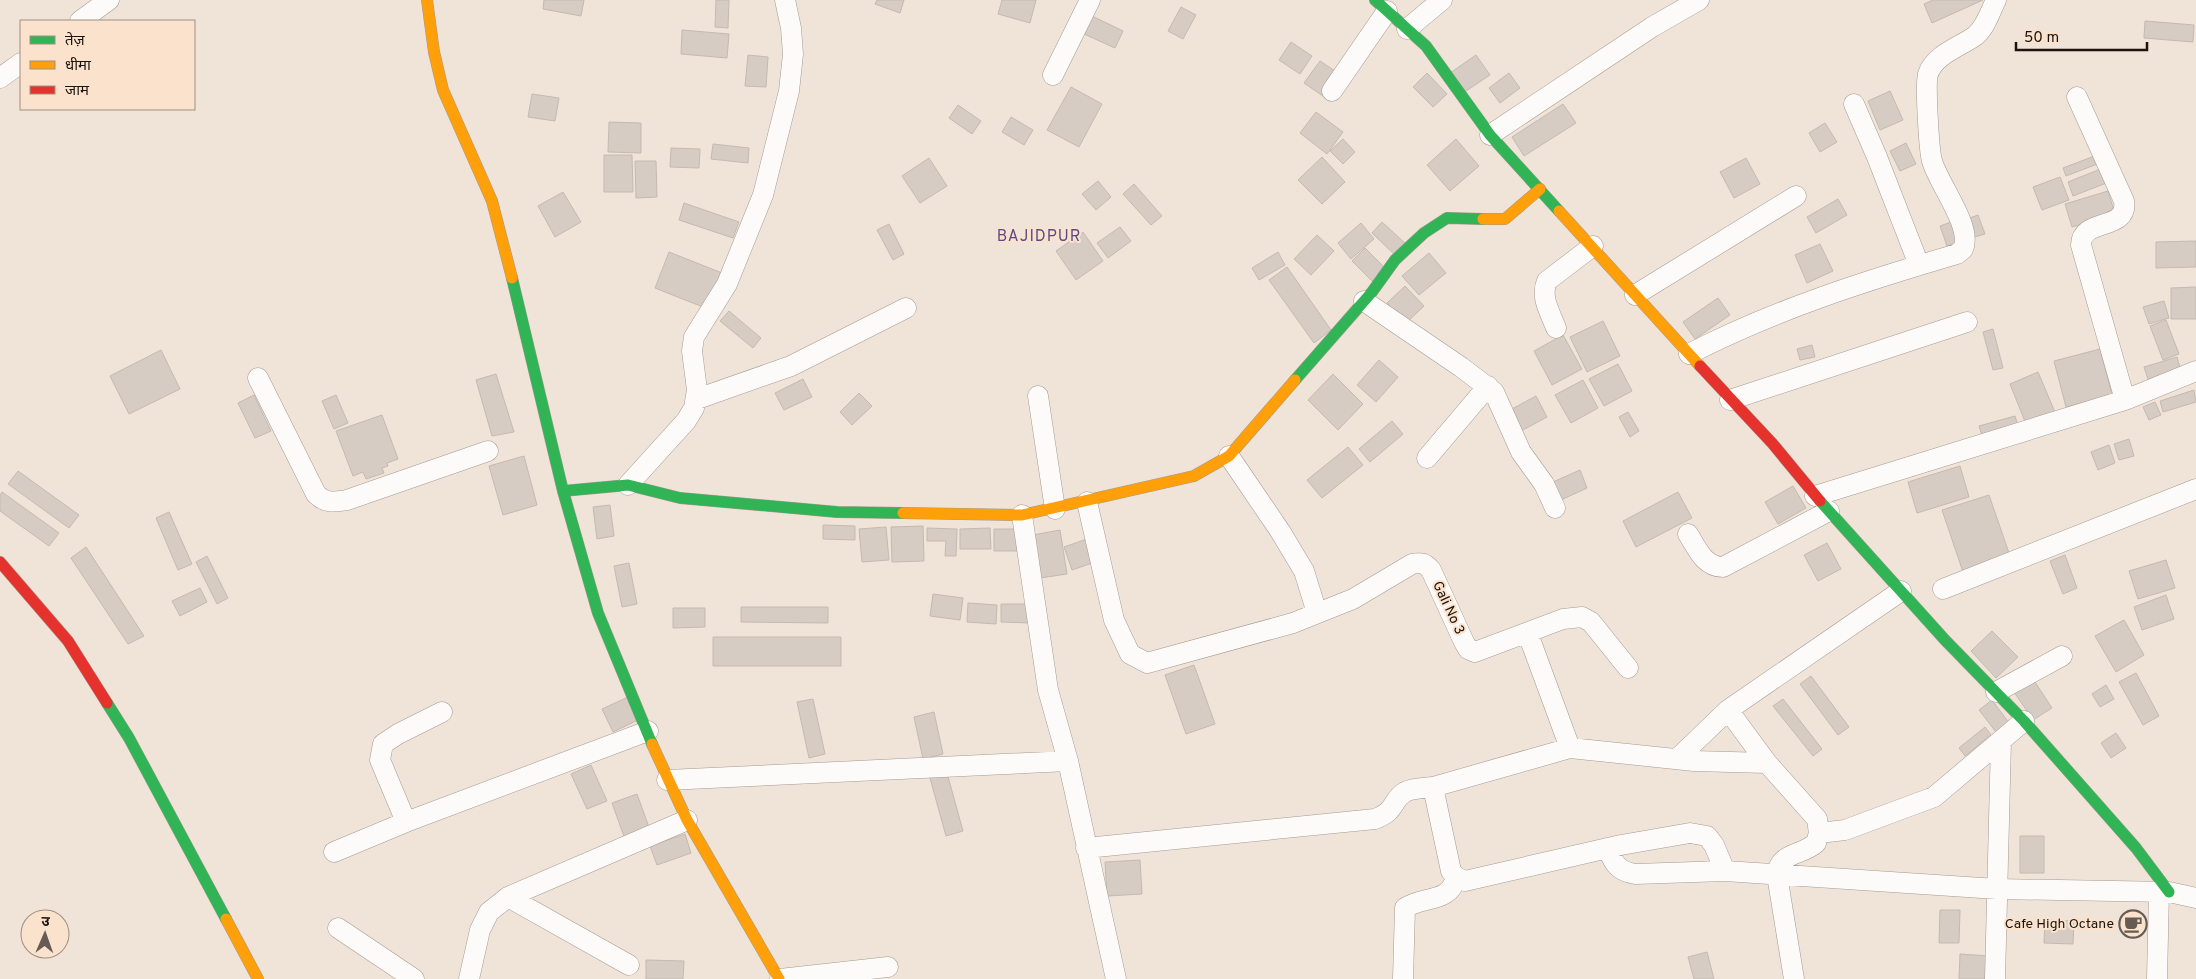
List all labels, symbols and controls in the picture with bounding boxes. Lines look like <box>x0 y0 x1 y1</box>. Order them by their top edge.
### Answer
legend <box>20 20 195 110</box>
scale bar <box>2016 20 2147 52</box>
text: 50 m <box>2024 29 2059 48</box>
text: तेज़ <box>65 31 86 51</box>
text: धीमा <box>65 57 92 76</box>
text: जाम <box>65 82 90 101</box>
district label: BAJIDPUR <box>997 227 1081 247</box>
street label: Gali No 3 <box>1428 579 1468 637</box>
north arrow <box>20 909 70 959</box>
cafe icon: Cafe High Octane <box>2118 909 2148 939</box>
text: उ <box>41 914 51 931</box>
place label: Cafe High Octane <box>2005 916 2114 933</box>

